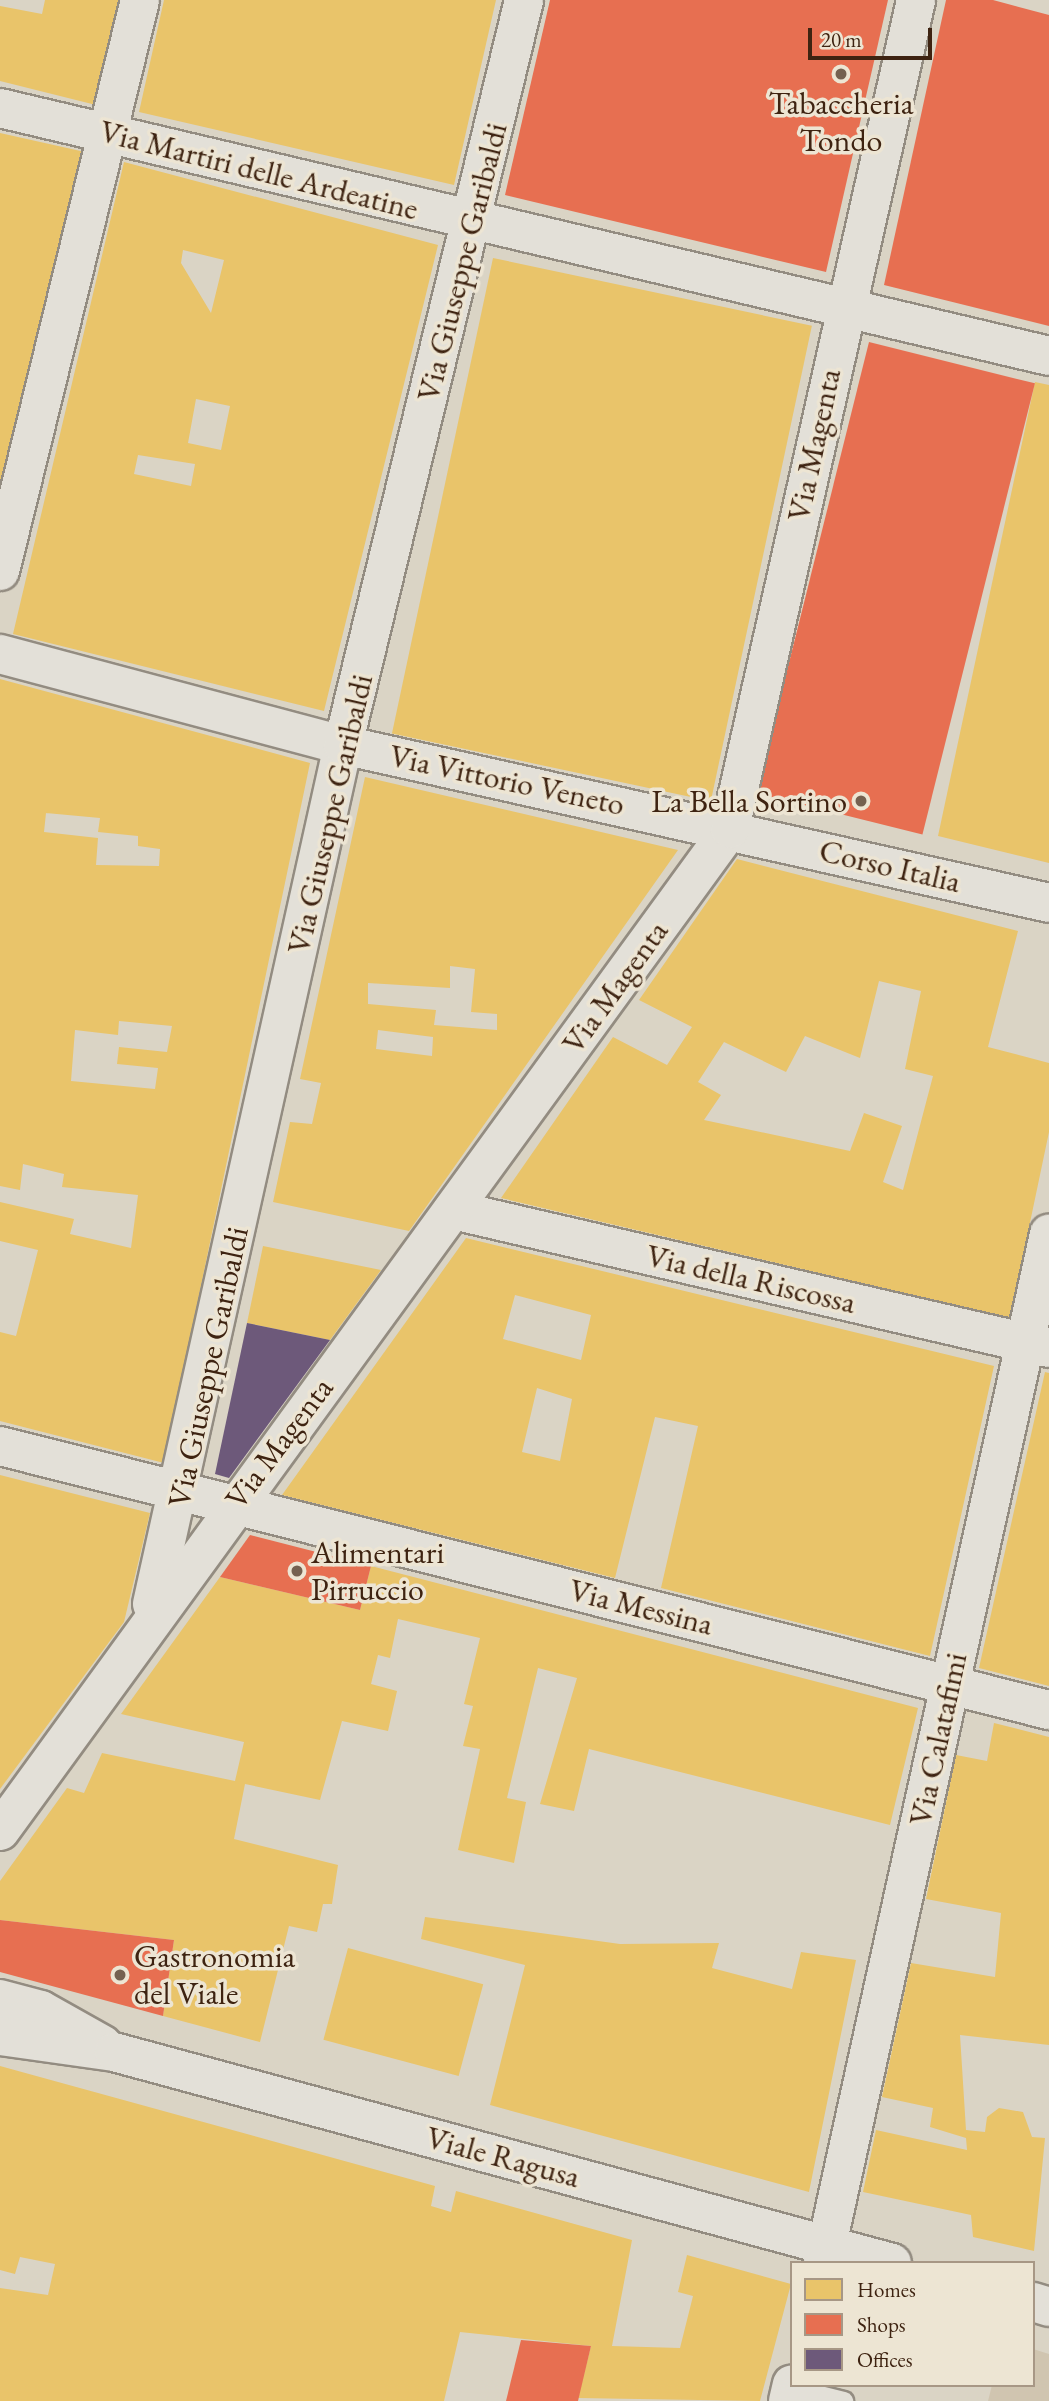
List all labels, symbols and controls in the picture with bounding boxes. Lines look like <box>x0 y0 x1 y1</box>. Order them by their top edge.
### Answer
scale bar <box>811 14 935 58</box>
text: 20 m <box>821 26 862 53</box>
marker: Tabaccheria Tondo <box>833 66 849 82</box>
place label: Tabaccheria Tondo <box>768 85 914 160</box>
street label: Via Martiri delle Ardeatine <box>96 112 422 228</box>
street label: Via Giuseppe Garibaldi <box>409 119 515 405</box>
street label: Via Magenta <box>779 365 849 525</box>
street label: Via Giuseppe Garibaldi <box>279 670 381 958</box>
street label: Via Vittorio Veneto <box>386 736 628 824</box>
place label: La Bella Sortino <box>651 782 847 820</box>
marker: La Bella Sortino <box>853 793 869 809</box>
street label: Corso Italia <box>816 831 964 901</box>
street label: Via Magenta <box>554 913 676 1061</box>
street label: Via Giuseppe Garibaldi <box>160 1223 256 1511</box>
street label: Via della Riscossa <box>643 1236 859 1322</box>
street label: Via Magenta <box>217 1370 341 1516</box>
place label: Alimentari Pirruccio <box>311 1534 444 1609</box>
marker: Alimentari Pirruccio <box>289 1563 305 1579</box>
street label: Via Messina <box>565 1571 717 1643</box>
street label: Via Calatafimi <box>901 1649 975 1829</box>
place label: Gastronomia del Viale <box>134 1938 295 2013</box>
marker: Gastronomia del Viale <box>112 1967 128 1983</box>
street label: Viale Ragusa <box>422 2118 584 2196</box>
legend <box>790 2261 1035 2387</box>
text: Homes <box>857 2276 916 2303</box>
text: Shops <box>857 2311 906 2338</box>
text: Offices <box>857 2346 912 2373</box>

